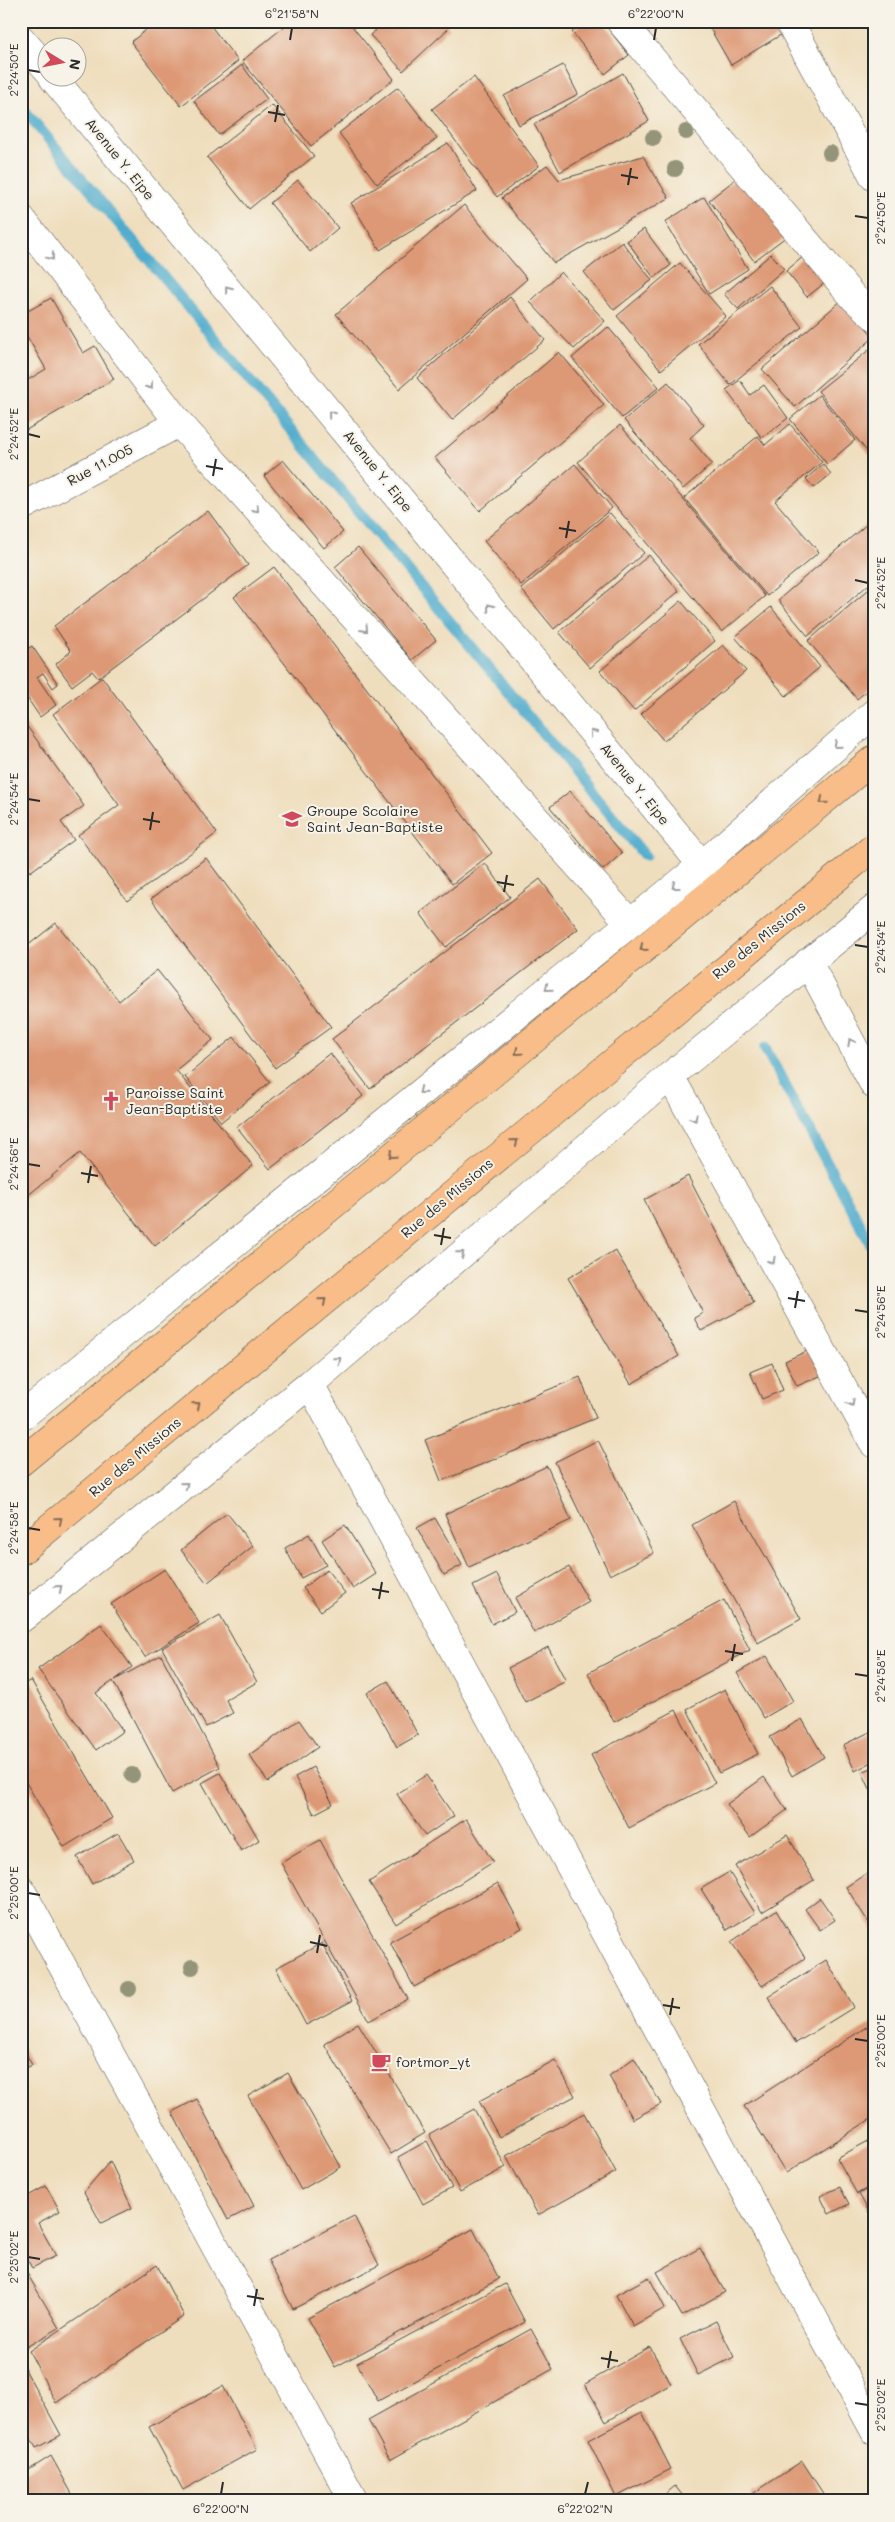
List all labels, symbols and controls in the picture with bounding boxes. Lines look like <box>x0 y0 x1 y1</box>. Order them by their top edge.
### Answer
text: 6°21'58"N <box>265 5 319 21</box>
text: 6°22'00"N <box>628 5 684 21</box>
north arrow <box>38 38 88 88</box>
text: 2°24'50"E <box>5 43 21 97</box>
text: N <box>65 57 86 71</box>
street label: Avenue Y. Eipe <box>81 114 159 204</box>
text: 2°24'50"E <box>872 191 888 245</box>
one-way arrow <box>45 251 54 261</box>
one-way arrow <box>225 286 233 295</box>
one-way arrow <box>144 380 153 390</box>
text: 2°24'52"E <box>5 408 21 460</box>
one-way arrow <box>327 411 336 420</box>
street label: Avenue Y. Eipe <box>339 426 417 516</box>
street label: Rue 11.005 <box>64 439 136 490</box>
one-way arrow <box>250 503 259 512</box>
text: 2°24'52"E <box>872 557 888 609</box>
one-way arrow <box>486 604 495 613</box>
one-way arrow <box>359 624 368 633</box>
one-way arrow <box>590 729 599 738</box>
street label: Avenue Y. Eipe <box>596 739 674 829</box>
one-way arrow <box>834 740 843 749</box>
text: 2°24'54"E <box>5 772 21 825</box>
one-way arrow <box>819 795 828 804</box>
place label: Groupe Scolaire Saint Jean-Baptiste <box>307 801 443 836</box>
school or university icon: Groupe Scolaire Saint Jean-Baptiste <box>281 808 303 830</box>
one-way arrow <box>672 881 681 889</box>
street label: Rue des Missions <box>708 896 809 983</box>
text: 2°24'54"E <box>872 920 888 973</box>
one-way arrow <box>640 943 649 951</box>
one-way arrow <box>545 983 554 991</box>
one-way arrow <box>847 1038 857 1047</box>
one-way arrow <box>514 1046 523 1055</box>
place label: Paroisse Saint Jean-Baptiste <box>126 1083 224 1118</box>
one-way arrow <box>419 1085 428 1093</box>
church icon: Paroisse Saint Jean-Baptiste <box>100 1090 122 1112</box>
one-way arrow <box>688 1113 698 1122</box>
text: 2°24'56"E <box>5 1137 21 1191</box>
one-way arrow <box>509 1139 518 1147</box>
one-way arrow <box>389 1150 398 1159</box>
street label: Rue des Missions <box>397 1153 497 1242</box>
one-way arrow <box>456 1251 465 1260</box>
one-way arrow <box>766 1255 776 1264</box>
text: 2°24'56"E <box>872 1285 888 1339</box>
one-way arrow <box>317 1298 326 1307</box>
one-way arrow <box>332 1357 341 1366</box>
one-way arrow <box>845 1398 855 1407</box>
one-way arrow <box>192 1401 201 1410</box>
street label: Rue des Missions <box>85 1412 185 1501</box>
one-way arrow <box>179 1483 188 1491</box>
text: 2°24'58"E <box>5 1501 21 1555</box>
one-way arrow <box>53 1517 62 1525</box>
one-way arrow <box>53 1585 62 1593</box>
text: 2°24'58"E <box>872 1649 888 1703</box>
text: 2°25'00"E <box>5 1866 21 1920</box>
text: 2°25'00"E <box>872 2014 888 2068</box>
cafe icon: fortmor_yt <box>370 2051 392 2073</box>
place label: fortmor_yt <box>396 2052 471 2071</box>
text: 2°25'02"E <box>5 2230 21 2283</box>
text: 2°25'02"E <box>872 2378 888 2431</box>
text: 6°22'00"N <box>193 2500 249 2516</box>
text: 6°22'02"N <box>557 2500 613 2516</box>

